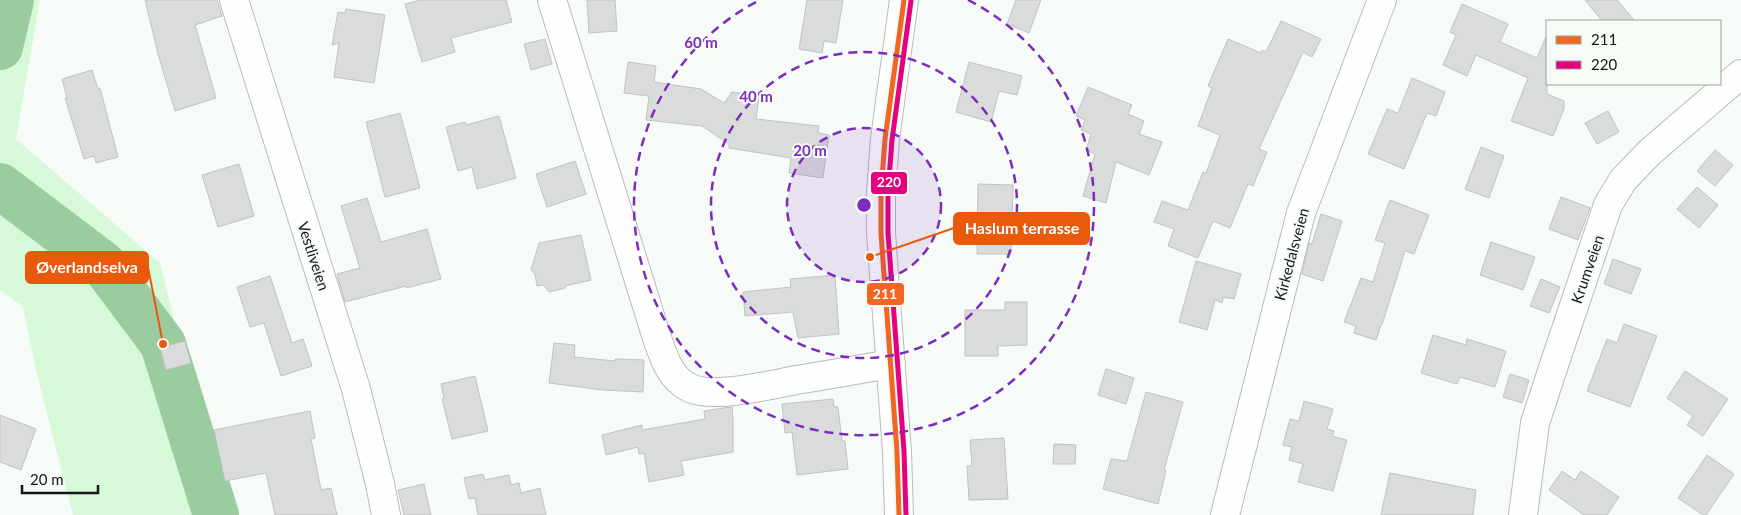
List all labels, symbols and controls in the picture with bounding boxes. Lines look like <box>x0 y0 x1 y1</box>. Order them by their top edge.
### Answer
legend <box>1546 20 1721 85</box>
text: 211 <box>1591 30 1617 48</box>
text: 60 m <box>684 33 718 51</box>
text: 220 <box>1591 55 1617 73</box>
text: 40 m <box>739 87 773 105</box>
text: 20 m <box>793 141 827 159</box>
line badge: 220 <box>870 171 908 195</box>
text: 220 <box>877 173 901 190</box>
centre of rings <box>855 196 873 214</box>
street label: Kirkedalsveien <box>1270 206 1312 302</box>
callout: Haslum terrasse <box>954 213 1089 244</box>
text: Haslum terrasse <box>965 218 1080 237</box>
street label: Vestliveien <box>294 219 334 293</box>
street label: Krumveien <box>1567 232 1607 306</box>
callout: Øverlandselva <box>26 252 148 283</box>
text: Øverlandselva <box>36 257 138 276</box>
line badge: 211 <box>866 282 905 306</box>
text: 211 <box>873 285 897 302</box>
scale bar <box>22 462 99 494</box>
text: 20 m <box>30 470 64 488</box>

